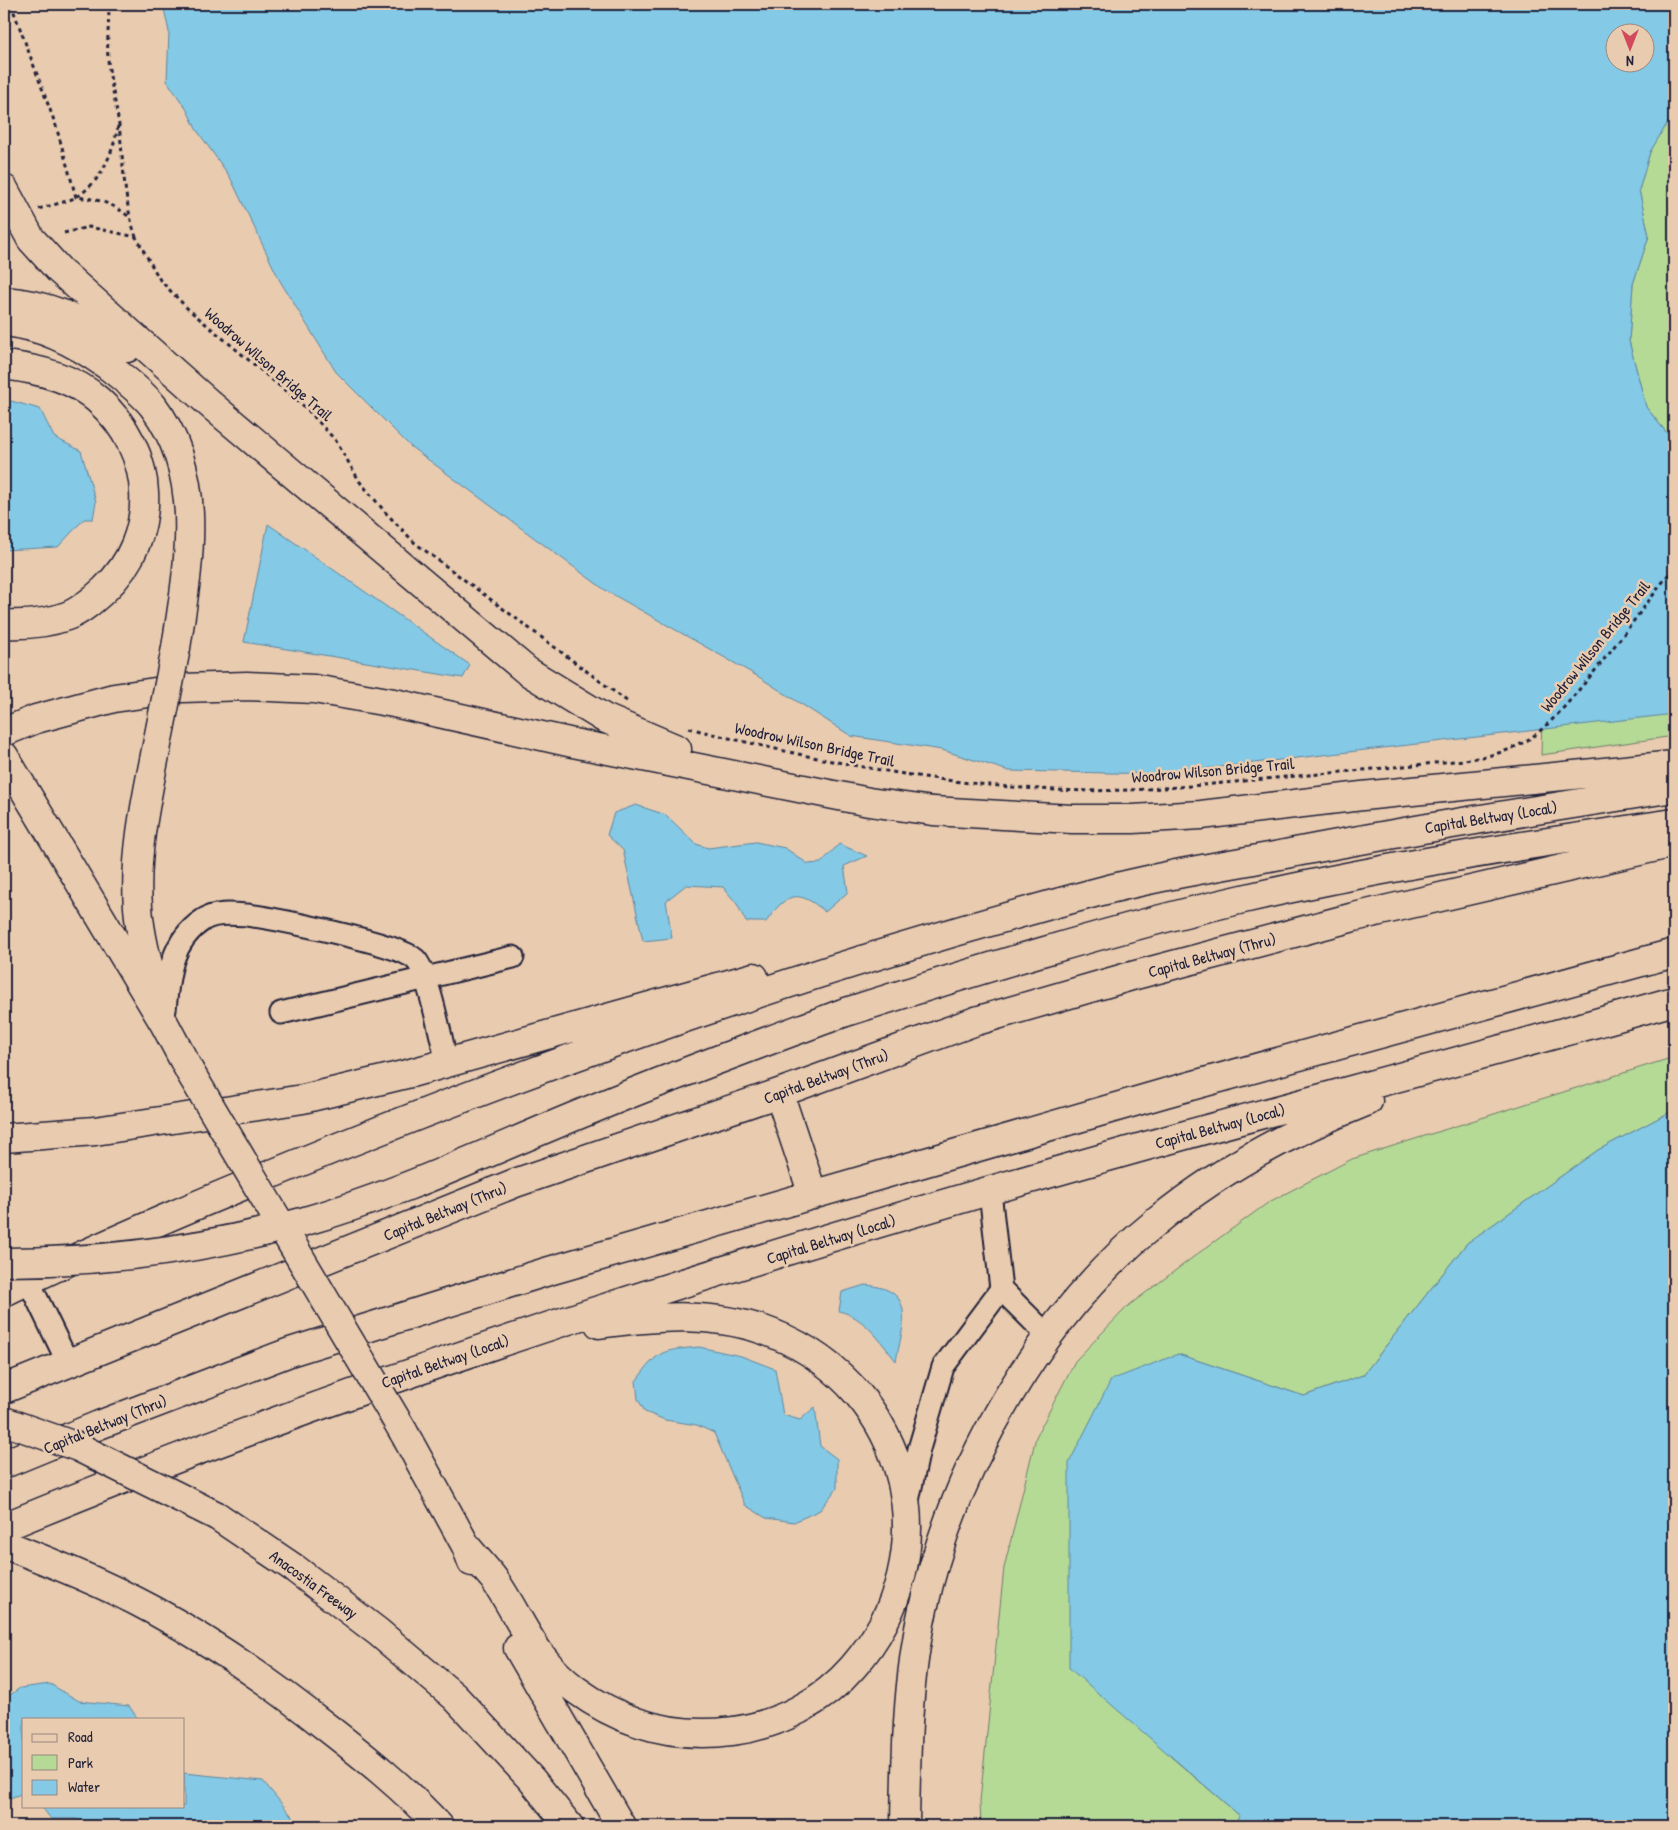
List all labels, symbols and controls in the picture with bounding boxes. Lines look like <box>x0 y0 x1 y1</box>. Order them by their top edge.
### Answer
north arrow <box>1606 22 1656 72</box>
text: N <box>1626 52 1634 71</box>
street label: Woodrow Wilson Bridge Trail <box>200 302 338 426</box>
street label: Woodrow Wilson Bridge Trail <box>1535 575 1655 716</box>
street label: Woodrow Wilson Bridge Trail <box>733 716 898 772</box>
street label: Woodrow Wilson Bridge Trail <box>1131 752 1296 788</box>
street label: Capital Beltway (Local) <box>1423 796 1559 838</box>
street label: Capital Beltway (Thru) <box>1146 927 1278 983</box>
street label: Capital Beltway (Thru) <box>760 1043 892 1109</box>
street label: Capital Beltway (Local) <box>1153 1098 1287 1154</box>
street label: Capital Beltway (Thru) <box>380 1176 510 1246</box>
street label: Capital Beltway (Local) <box>764 1209 898 1269</box>
street label: Capital Beltway (Local) <box>378 1329 512 1393</box>
street label: Capital Beltway (Thru) <box>40 1389 170 1459</box>
street label: Anacostia Freeway <box>265 1544 363 1624</box>
legend <box>22 1718 185 1808</box>
text: Road <box>68 1726 93 1747</box>
text: Park <box>68 1752 93 1773</box>
text: Water <box>68 1776 100 1797</box>

